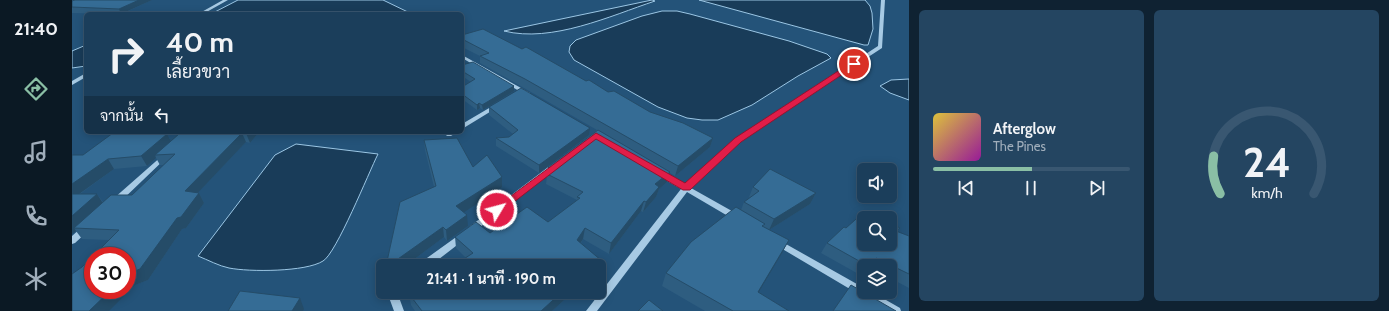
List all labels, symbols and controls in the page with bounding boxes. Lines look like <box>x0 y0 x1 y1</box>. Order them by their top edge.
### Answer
text: 21:40 <box>14 18 58 40</box>
text: 40 m <box>166 25 234 59</box>
icon: right <box>100 28 152 80</box>
pin <box>837 47 871 81</box>
icon: arrive <box>843 53 865 75</box>
text: เลี้ยวขวา <box>166 61 230 83</box>
icon: directions <box>22 75 50 103</box>
icon: left <box>151 104 173 126</box>
text: จากนั้น <box>100 107 143 125</box>
text: Afterglow <box>993 120 1056 138</box>
text: 24 <box>1243 136 1290 186</box>
icon: music <box>22 138 50 166</box>
text: The Pines <box>993 138 1046 154</box>
map controls <box>857 163 897 299</box>
button: sound <box>857 163 897 203</box>
icon: previous <box>955 177 977 199</box>
icon: pause <box>1020 177 1042 199</box>
icon: next <box>1086 177 1108 199</box>
text: km/h <box>1251 183 1282 201</box>
position arrow <box>476 189 518 231</box>
icon: phone <box>22 202 50 230</box>
button: search <box>857 211 897 251</box>
speed limit sign: 30 <box>84 247 136 299</box>
button: layers <box>857 259 897 299</box>
icon: climate <box>22 265 50 293</box>
text: 21:41 · 1 นาที · 190 m <box>426 270 556 288</box>

